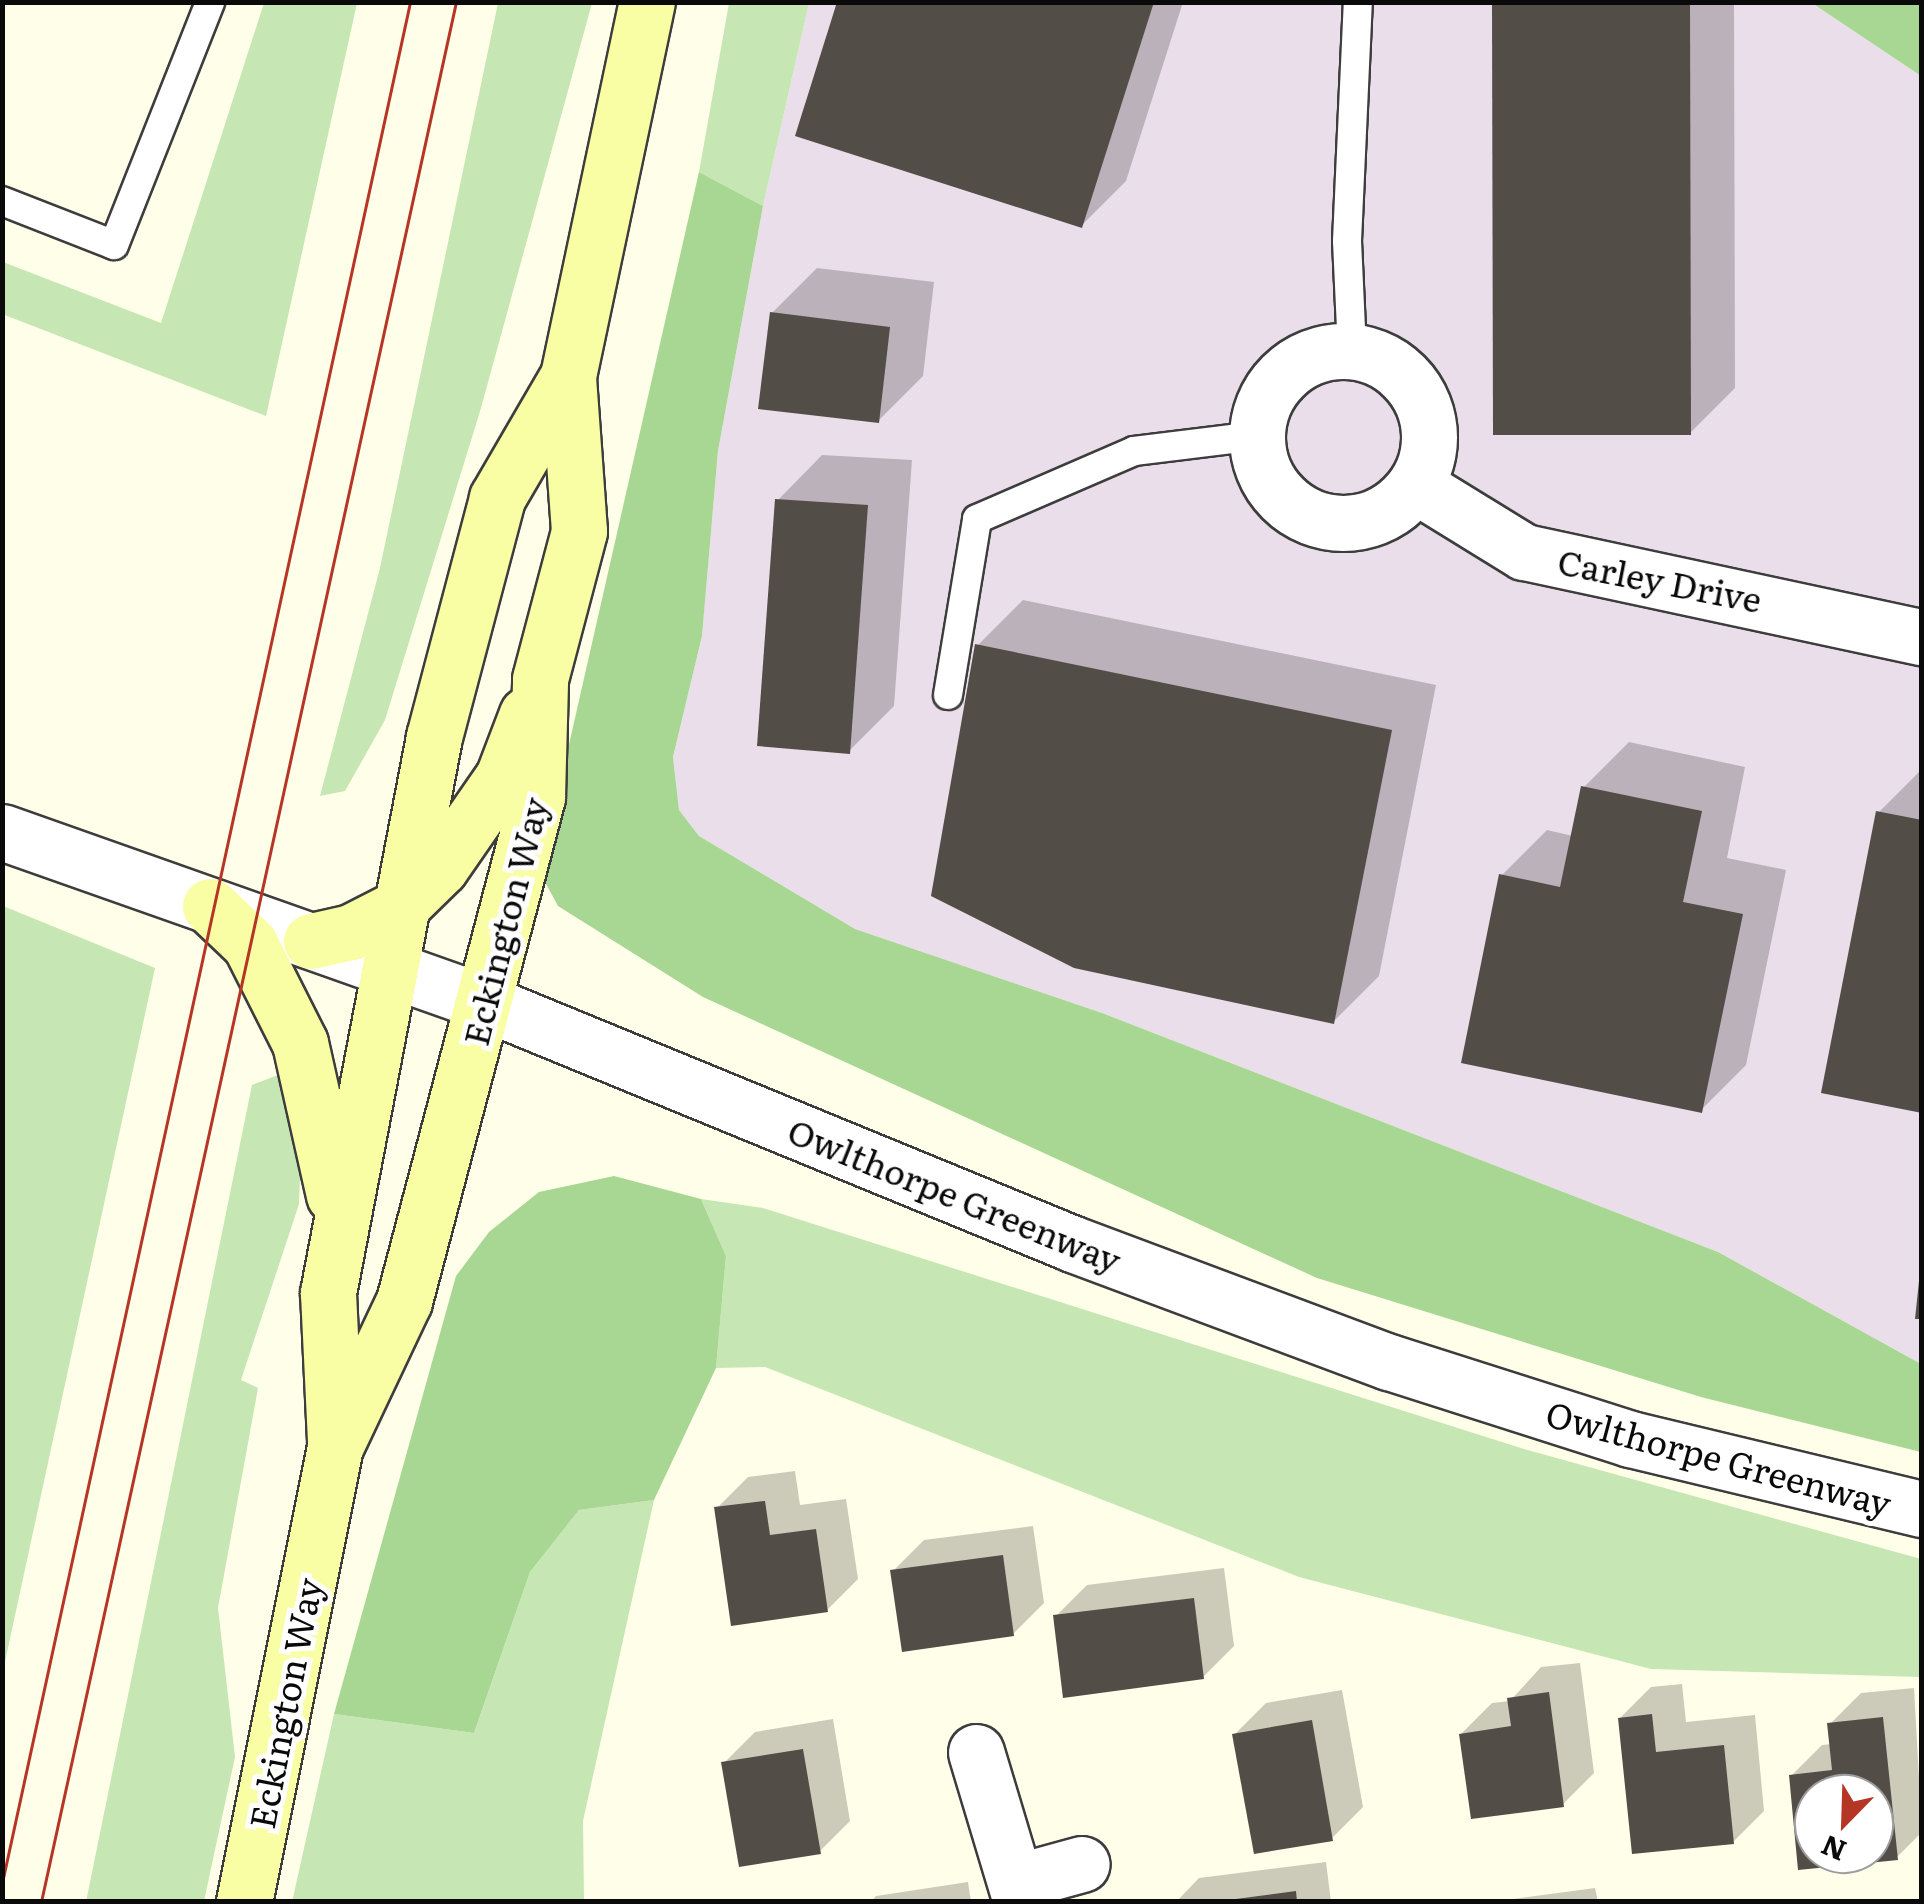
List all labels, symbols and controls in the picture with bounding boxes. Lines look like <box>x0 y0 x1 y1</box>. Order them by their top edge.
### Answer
street label: Carley Drive <box>1555 539 1765 619</box>
street label: Eckington Way <box>453 793 555 1049</box>
street label: Owlthorpe Greenway <box>782 1108 1128 1280</box>
street label: Owlthorpe Greenway <box>1542 1391 1896 1523</box>
street label: Eckington Way <box>239 1574 329 1832</box>
north arrow <box>1794 1774 1894 1874</box>
text: N <box>1814 1826 1852 1874</box>

